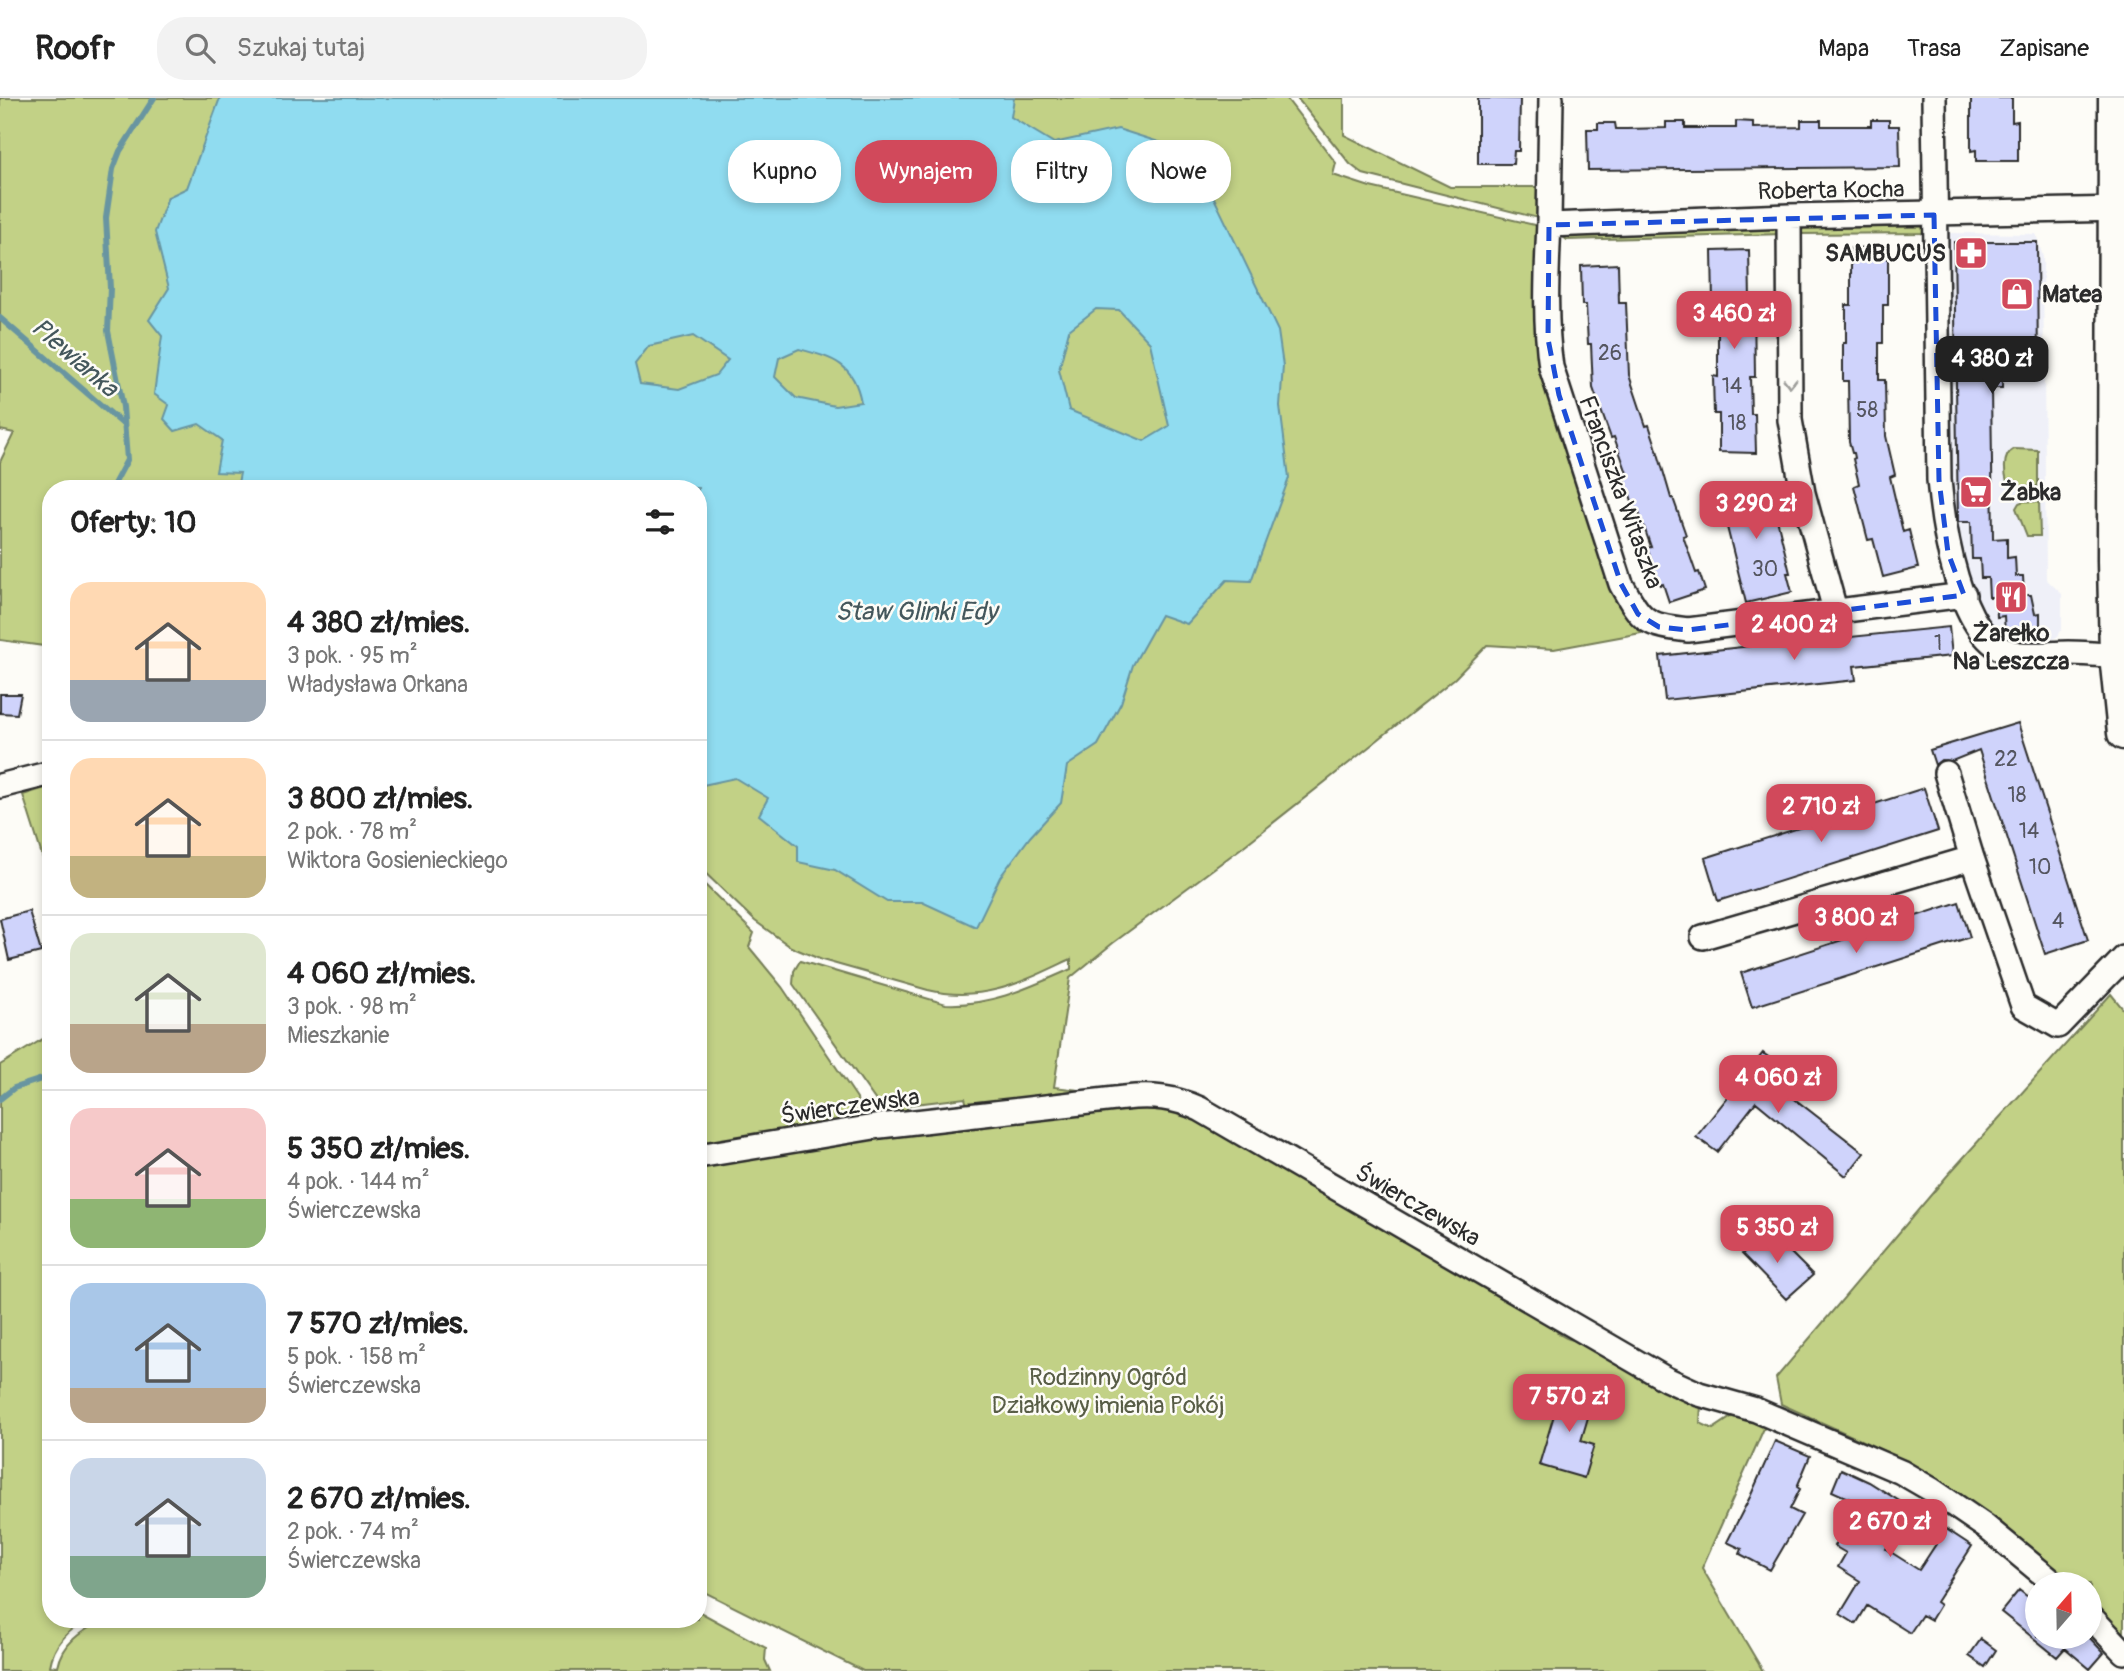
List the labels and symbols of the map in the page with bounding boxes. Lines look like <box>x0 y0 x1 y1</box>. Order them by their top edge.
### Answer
street label: Roberta Kocha <box>1757 175 1905 206</box>
pharmacy icon: SAMBUCUS <box>1952 234 1990 272</box>
place label: SAMBUCUS <box>1825 239 1946 268</box>
shop icon: Matea <box>1998 275 2036 313</box>
place label: Matea <box>2042 280 2102 309</box>
pin: 3 460 zł <box>1662 292 1806 351</box>
water label: Plewianka <box>24 311 126 405</box>
pin: 4 380 zł <box>1920 336 2064 396</box>
house number: 26 <box>1598 340 1622 367</box>
house number: 14 <box>1722 373 1742 400</box>
one-way arrow <box>1782 378 1798 388</box>
street label: Franciszka Witaszka <box>1572 392 1669 593</box>
house number: 58 <box>1856 397 1878 424</box>
house number: 18 <box>1728 410 1746 437</box>
supermarket icon: Żabka <box>1957 473 1995 511</box>
place label: Żabka <box>2000 478 2061 507</box>
pin: 3 290 zł <box>1684 482 1828 541</box>
house number: 30 <box>1752 556 1778 583</box>
restaurant icon: Żarełko Na Leszcza <box>1992 578 2030 616</box>
water label: Staw Glinki Edy <box>835 596 1000 628</box>
pin: 2 400 zł <box>1722 602 1866 662</box>
place label: Żarełko Na Leszcza <box>1952 619 2070 676</box>
house number: 1 <box>1934 630 1942 657</box>
house number: 22 <box>1994 746 2018 773</box>
house number: 18 <box>2008 782 2026 809</box>
pin: 2 710 zł <box>1749 784 1893 844</box>
house number: 14 <box>2019 818 2039 845</box>
house number: 10 <box>2029 854 2051 881</box>
pin: 3 800 zł <box>1784 896 1928 955</box>
house number: 4 <box>2052 908 2064 935</box>
pin: 4 060 zł <box>1706 1056 1850 1115</box>
street label: Świerczewska <box>779 1082 921 1131</box>
street label: Świerczewska <box>1350 1158 1485 1253</box>
pin: 5 350 zł <box>1705 1206 1849 1265</box>
park label: Rodzinny Ogród Działkowy imienia Pokój <box>992 1363 1224 1420</box>
pin: 7 570 zł <box>1497 1374 1641 1434</box>
pin: 2 670 zł <box>1818 1500 1962 1559</box>
north arrow <box>2025 1572 2102 1648</box>

